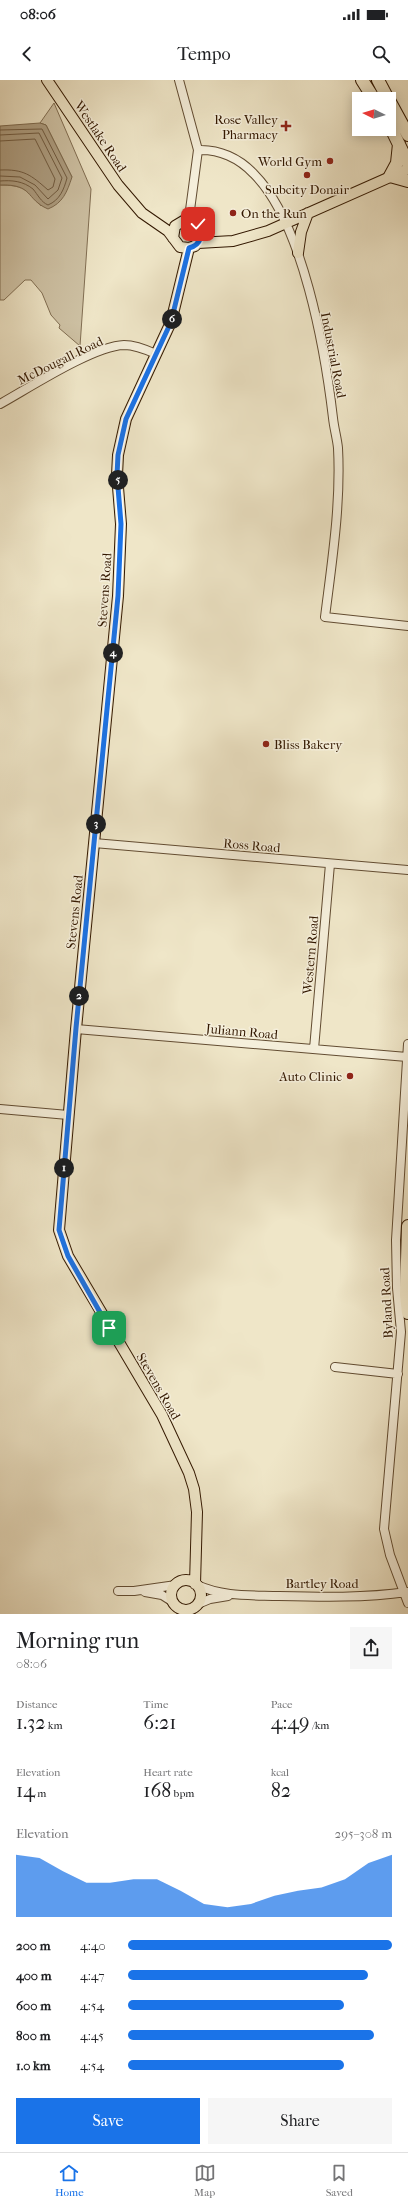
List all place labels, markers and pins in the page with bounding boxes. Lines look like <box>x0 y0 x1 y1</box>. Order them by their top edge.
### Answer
place label: Rose Valley Pharmacy <box>214 112 279 142</box>
marker: Rose Valley Pharmacy <box>281 121 291 131</box>
place label: World Gym <box>257 154 322 169</box>
marker: World Gym <box>325 156 335 166</box>
marker: Subcity Donair <box>302 170 312 180</box>
place label: Subcity Donair <box>265 182 349 197</box>
place label: On the Run <box>241 206 307 221</box>
pin <box>181 207 215 241</box>
marker: On the Run <box>228 208 238 218</box>
pin: 6 <box>162 309 182 329</box>
pin: 5 <box>108 470 128 490</box>
pin: 4 <box>103 643 123 663</box>
place label: Bliss Bakery <box>274 737 343 752</box>
marker: Bliss Bakery <box>261 739 271 749</box>
pin: 3 <box>86 814 106 834</box>
pin: 2 <box>69 986 89 1006</box>
place label: Auto Clinic <box>278 1069 342 1084</box>
marker: Auto Clinic <box>345 1071 355 1081</box>
pin: 1 <box>54 1158 74 1178</box>
pin <box>92 1311 126 1345</box>

